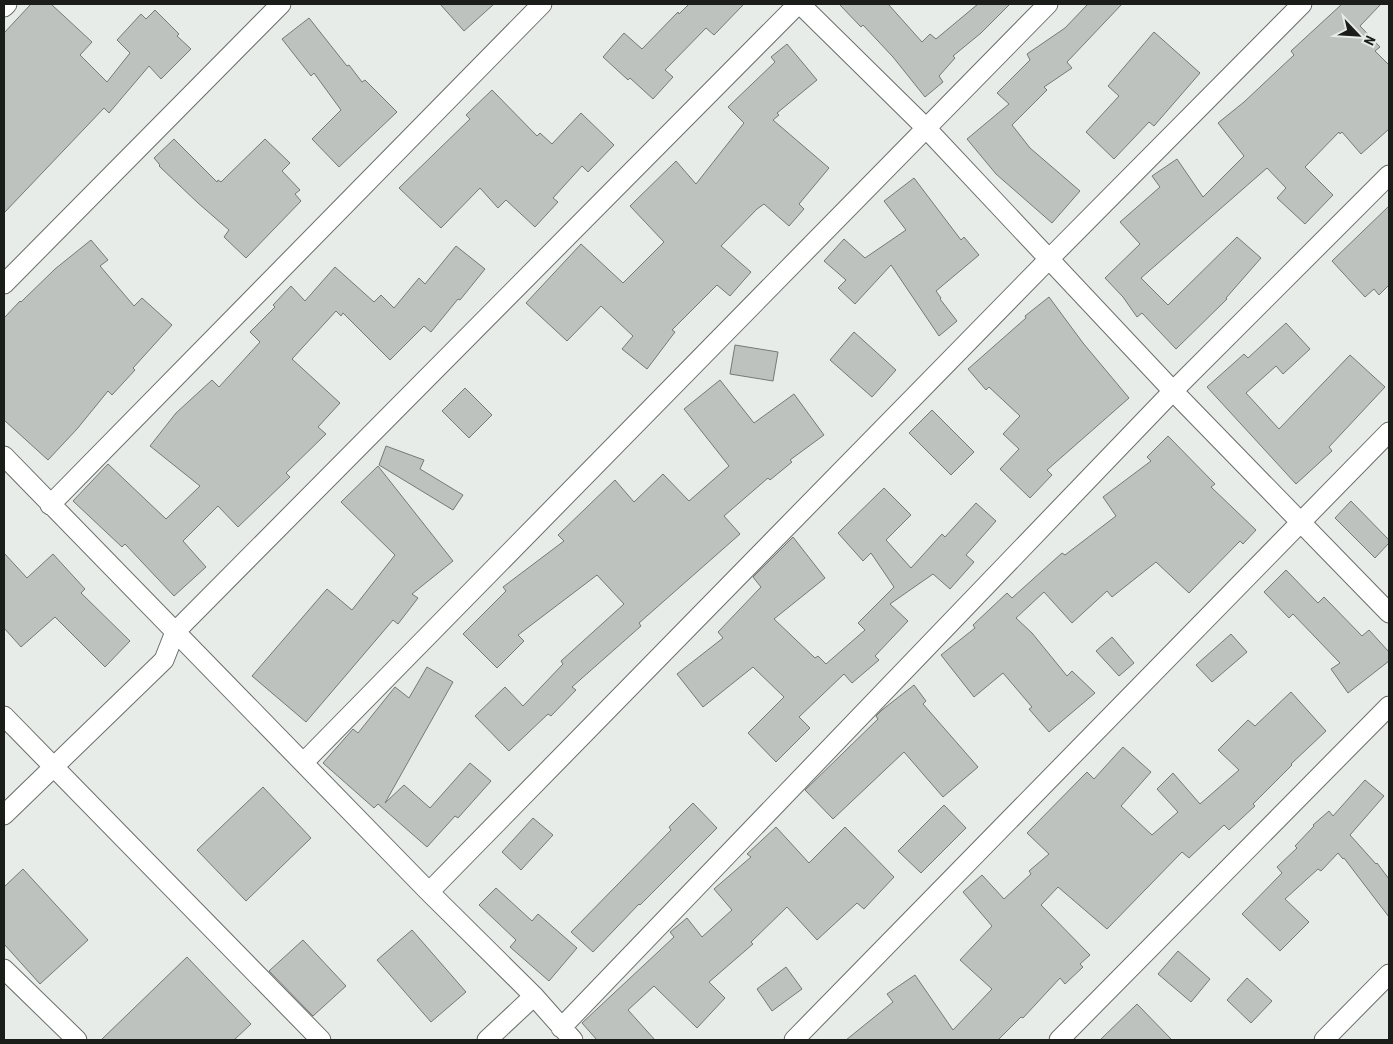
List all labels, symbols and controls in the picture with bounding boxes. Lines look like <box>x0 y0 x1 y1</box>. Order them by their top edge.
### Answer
north arrow <box>1333 10 1383 60</box>
text: N <box>1361 33 1379 48</box>

